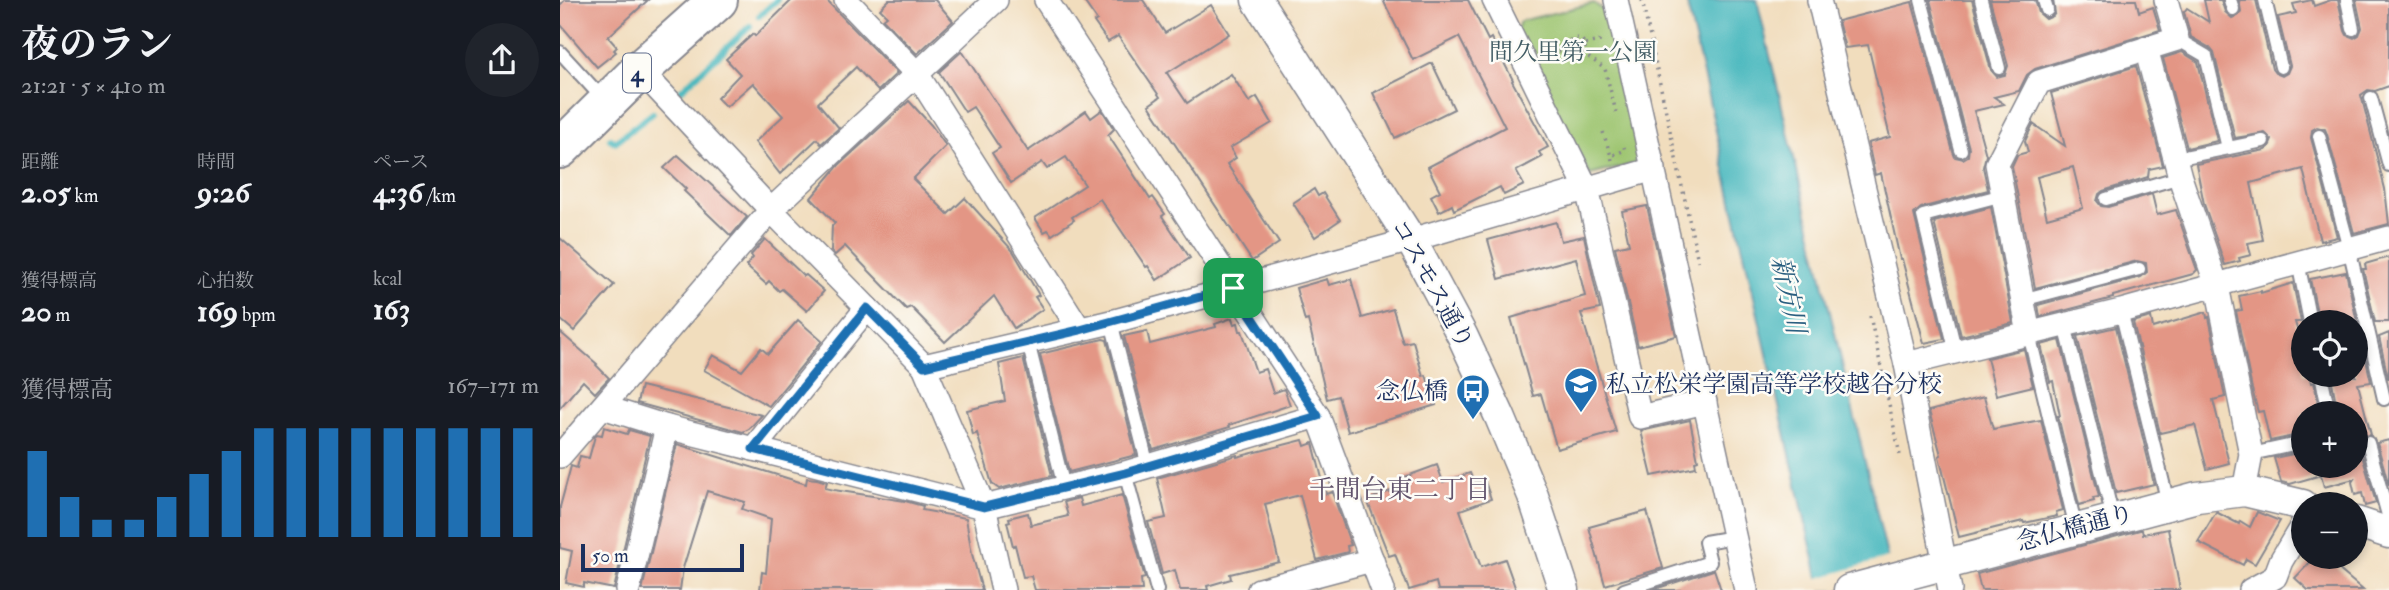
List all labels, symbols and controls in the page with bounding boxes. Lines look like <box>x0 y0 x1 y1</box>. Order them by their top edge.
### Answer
text: 夜のラン <box>21 21 173 69</box>
button: share <box>465 23 539 97</box>
park label: 間久里第一公園 <box>1489 37 1657 68</box>
road number: 4 <box>623 54 651 92</box>
text: 21:21 · 5 × 410 m <box>21 71 166 100</box>
text: 距離 <box>21 150 59 174</box>
text: 時間 <box>197 150 235 174</box>
text: ペース <box>373 150 429 174</box>
text: 2.05 <box>21 174 71 211</box>
text: 9:26 <box>197 174 250 211</box>
text: 4:36 <box>373 174 423 211</box>
text: km <box>71 184 98 208</box>
text: /km <box>423 184 456 208</box>
street label: コスモス通り <box>1384 214 1480 354</box>
water label: 新方川 <box>1764 254 1812 339</box>
pin <box>1203 258 1263 318</box>
text: kcal <box>373 267 402 291</box>
text: 獲得標高 <box>21 269 97 293</box>
text: 心拍数 <box>197 269 254 293</box>
icon: arrive <box>1214 269 1252 307</box>
text: 163 <box>373 291 410 328</box>
text: 20 <box>21 293 52 330</box>
text: 169 <box>197 293 238 330</box>
text: m <box>52 303 70 327</box>
text: bpm <box>238 303 276 327</box>
map controls <box>2291 310 2368 569</box>
button: locate <box>2291 310 2368 387</box>
school or university icon: 私立松栄学園高等学校越谷分校 <box>1562 365 1600 414</box>
place label: 私立松栄学園高等学校越谷分校 <box>1606 369 1942 400</box>
text: 167–171 m <box>447 371 539 400</box>
bus stop icon: 念仏橋 <box>1454 372 1492 421</box>
text: 獲得標高 <box>21 375 113 404</box>
place label: 念仏橋 <box>1376 376 1448 407</box>
button: + <box>2291 401 2368 478</box>
district label: 千間台東二丁目 <box>1309 474 1491 506</box>
button: − <box>2291 492 2368 569</box>
street label: 念仏橋通り <box>2013 497 2137 559</box>
scale bar <box>581 541 744 573</box>
text: 50 m <box>592 544 629 568</box>

